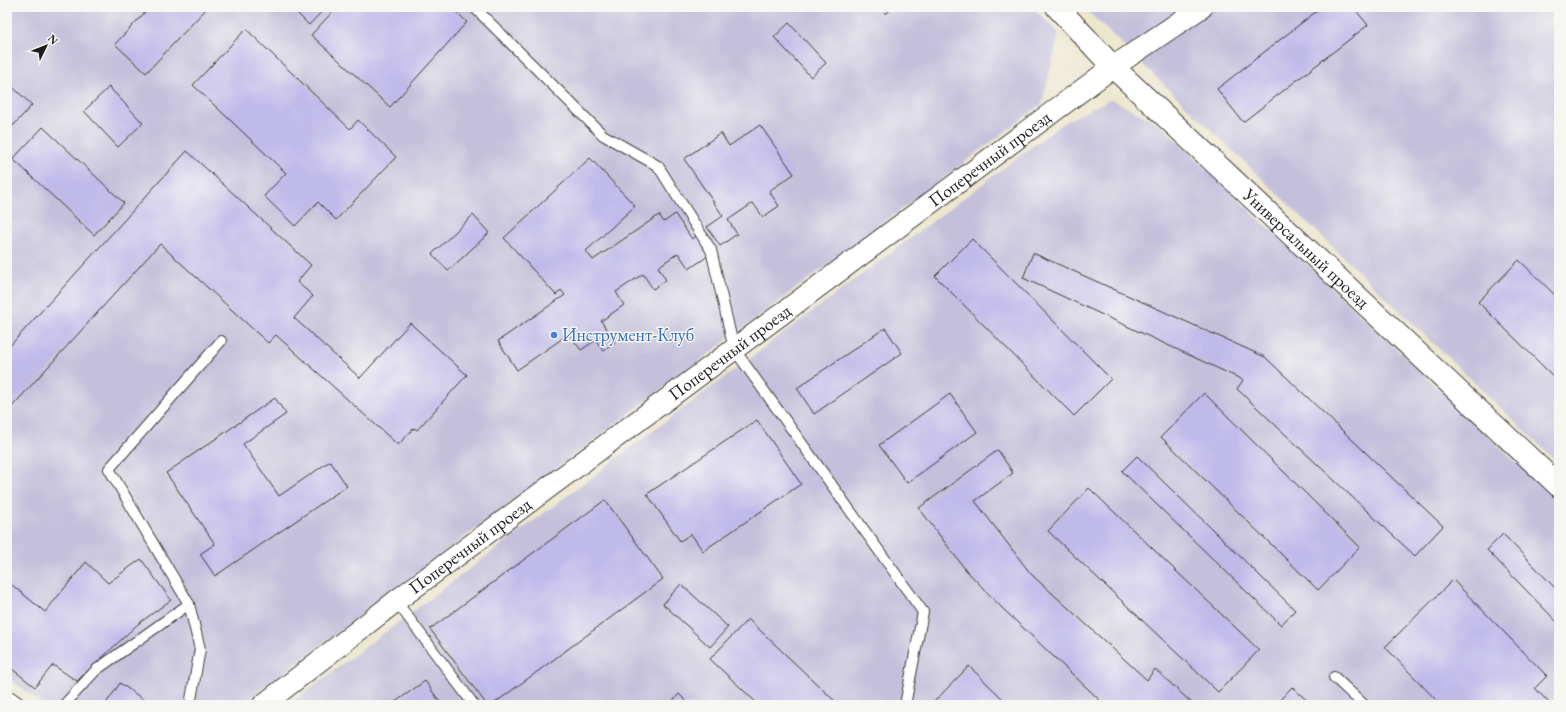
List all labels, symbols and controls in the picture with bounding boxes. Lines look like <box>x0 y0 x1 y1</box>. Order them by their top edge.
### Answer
north arrow <box>26 26 66 66</box>
text: N <box>45 31 62 47</box>
street label: Поперечный проезд <box>923 105 1055 212</box>
street label: Универсальный проезд <box>1238 182 1375 313</box>
street label: Поперечный проезд <box>664 299 795 405</box>
place label: Инструмент-Клуб <box>562 323 694 346</box>
marker: Инструмент-Клуб <box>549 330 559 340</box>
street label: Поперечный проезд <box>404 492 535 599</box>

